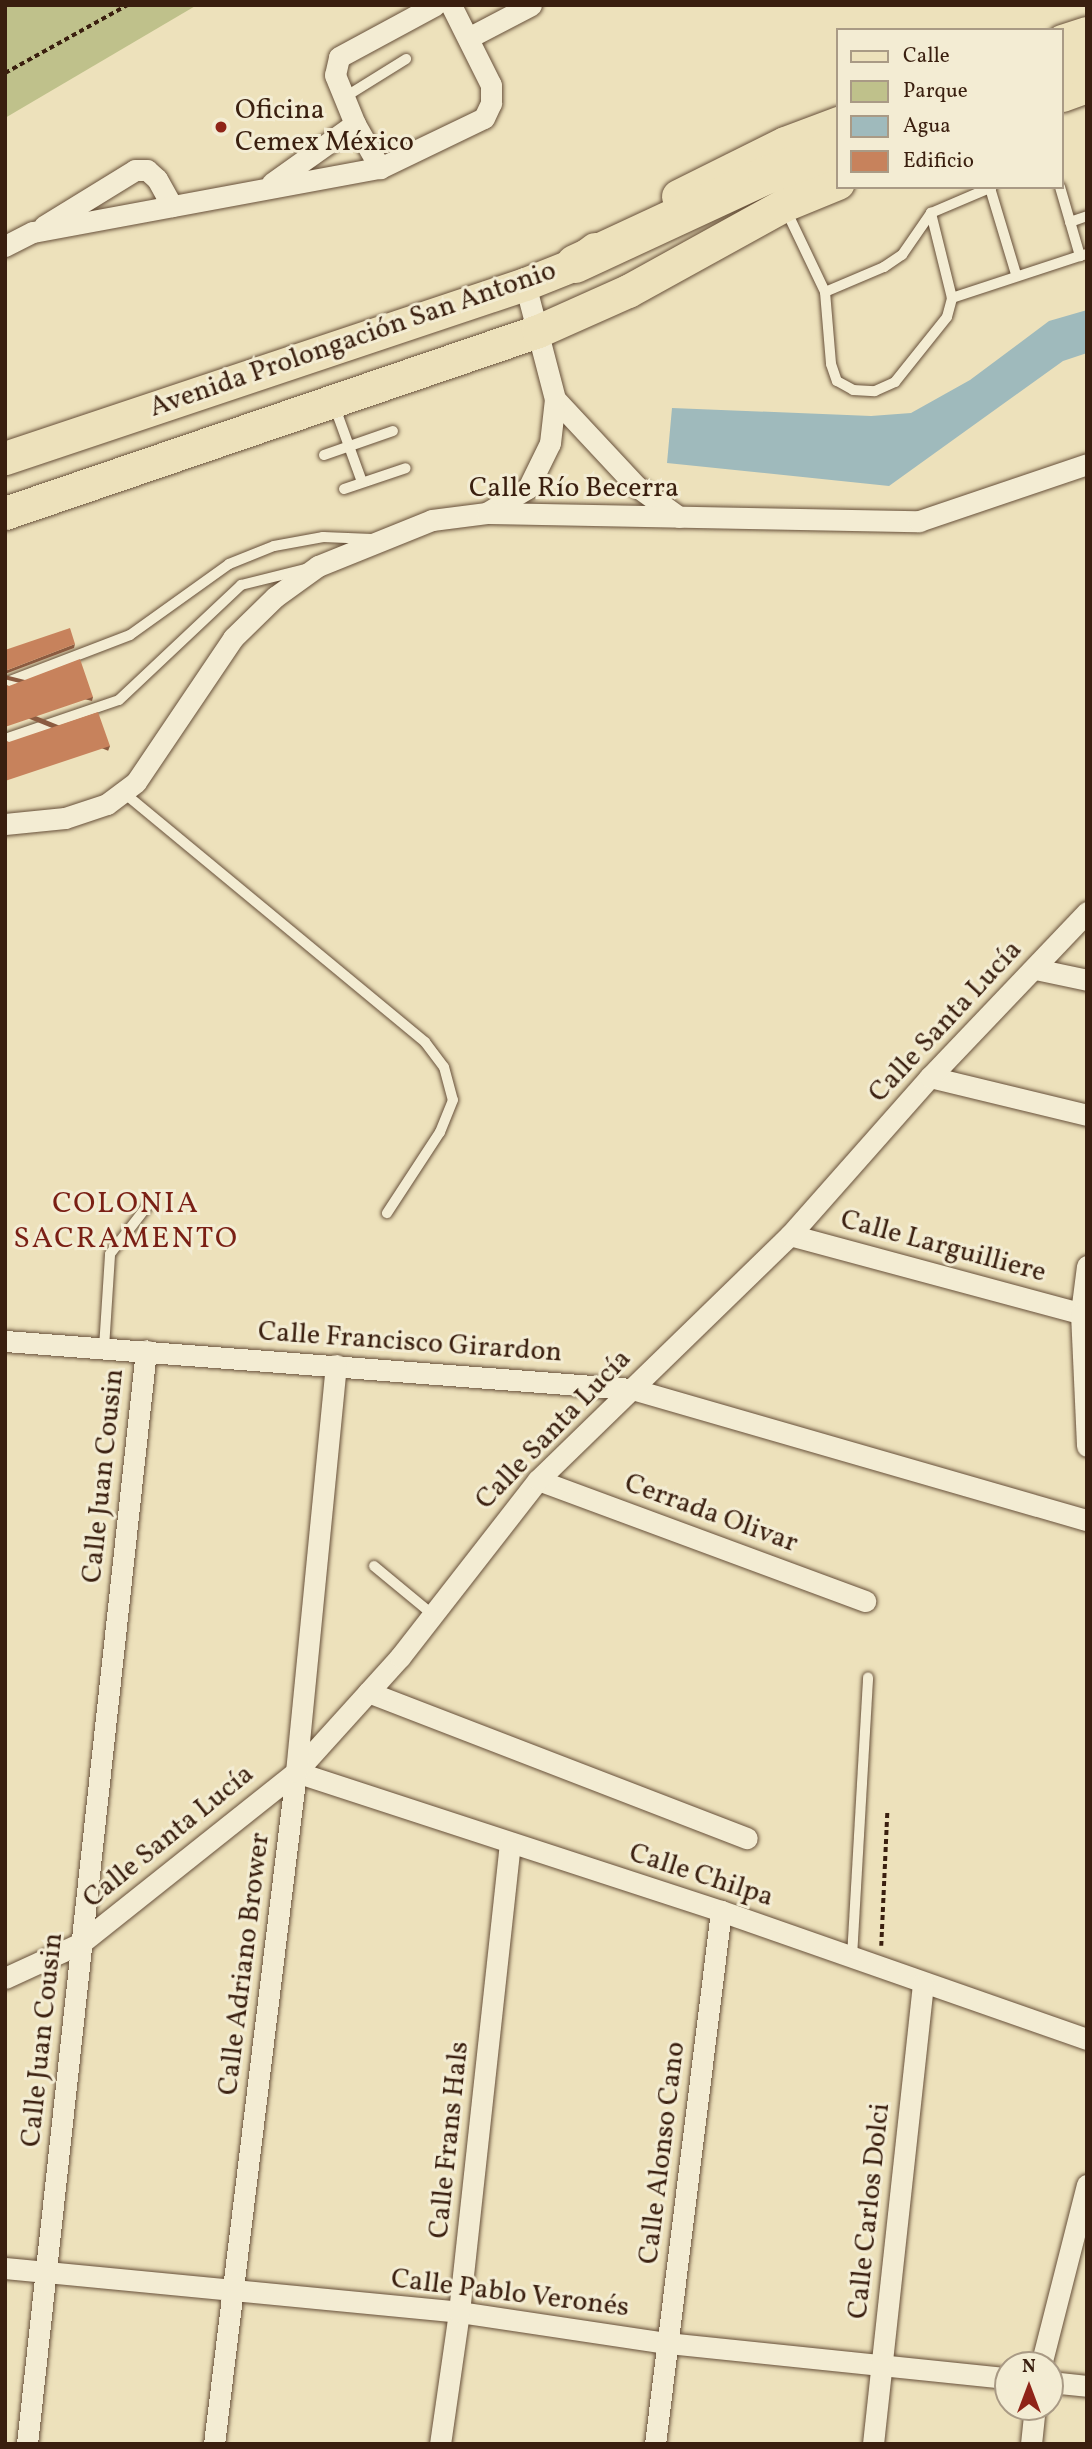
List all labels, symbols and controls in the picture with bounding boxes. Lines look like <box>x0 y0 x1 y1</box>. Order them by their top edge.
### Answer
legend <box>836 28 1064 189</box>
text: Calle <box>903 42 950 71</box>
text: Parque <box>903 77 968 106</box>
place label: Oficina Cemex México <box>235 94 414 160</box>
text: Agua <box>903 112 951 141</box>
marker: Oficina Cemex México <box>213 119 229 135</box>
text: Edificio <box>903 147 974 176</box>
street label: Avenida Prolongación San Antonio <box>145 254 561 426</box>
street label: Calle Río Becerra <box>469 472 679 506</box>
street label: Calle Santa Lucía <box>862 934 1030 1110</box>
district label: COLONIA SACRAMENTO <box>14 1186 238 1256</box>
street label: Calle Larguilliere <box>837 1203 1049 1291</box>
street label: Calle Francisco Girardon <box>257 1316 563 1370</box>
street label: Calle Santa Lucía <box>469 1343 639 1517</box>
street label: Calle Juan Cousin <box>76 1367 132 1585</box>
street label: Cerrada Olivar <box>620 1467 802 1561</box>
street label: Calle Santa Lucía <box>77 1758 261 1916</box>
street label: Calle Adriano Brower <box>212 1831 278 2097</box>
street label: Calle Chilpa <box>625 1837 777 1915</box>
street label: Calle Juan Cousin <box>15 1931 71 2149</box>
street label: Calle Frans Hals <box>423 2040 477 2240</box>
street label: Calle Alonso Cano <box>633 2040 693 2266</box>
street label: Calle Carlos Dolci <box>842 2101 898 2321</box>
street label: Calle Pablo Veronés <box>389 2263 631 2325</box>
north arrow <box>994 2351 1064 2421</box>
text: N <box>1022 2354 1036 2380</box>

